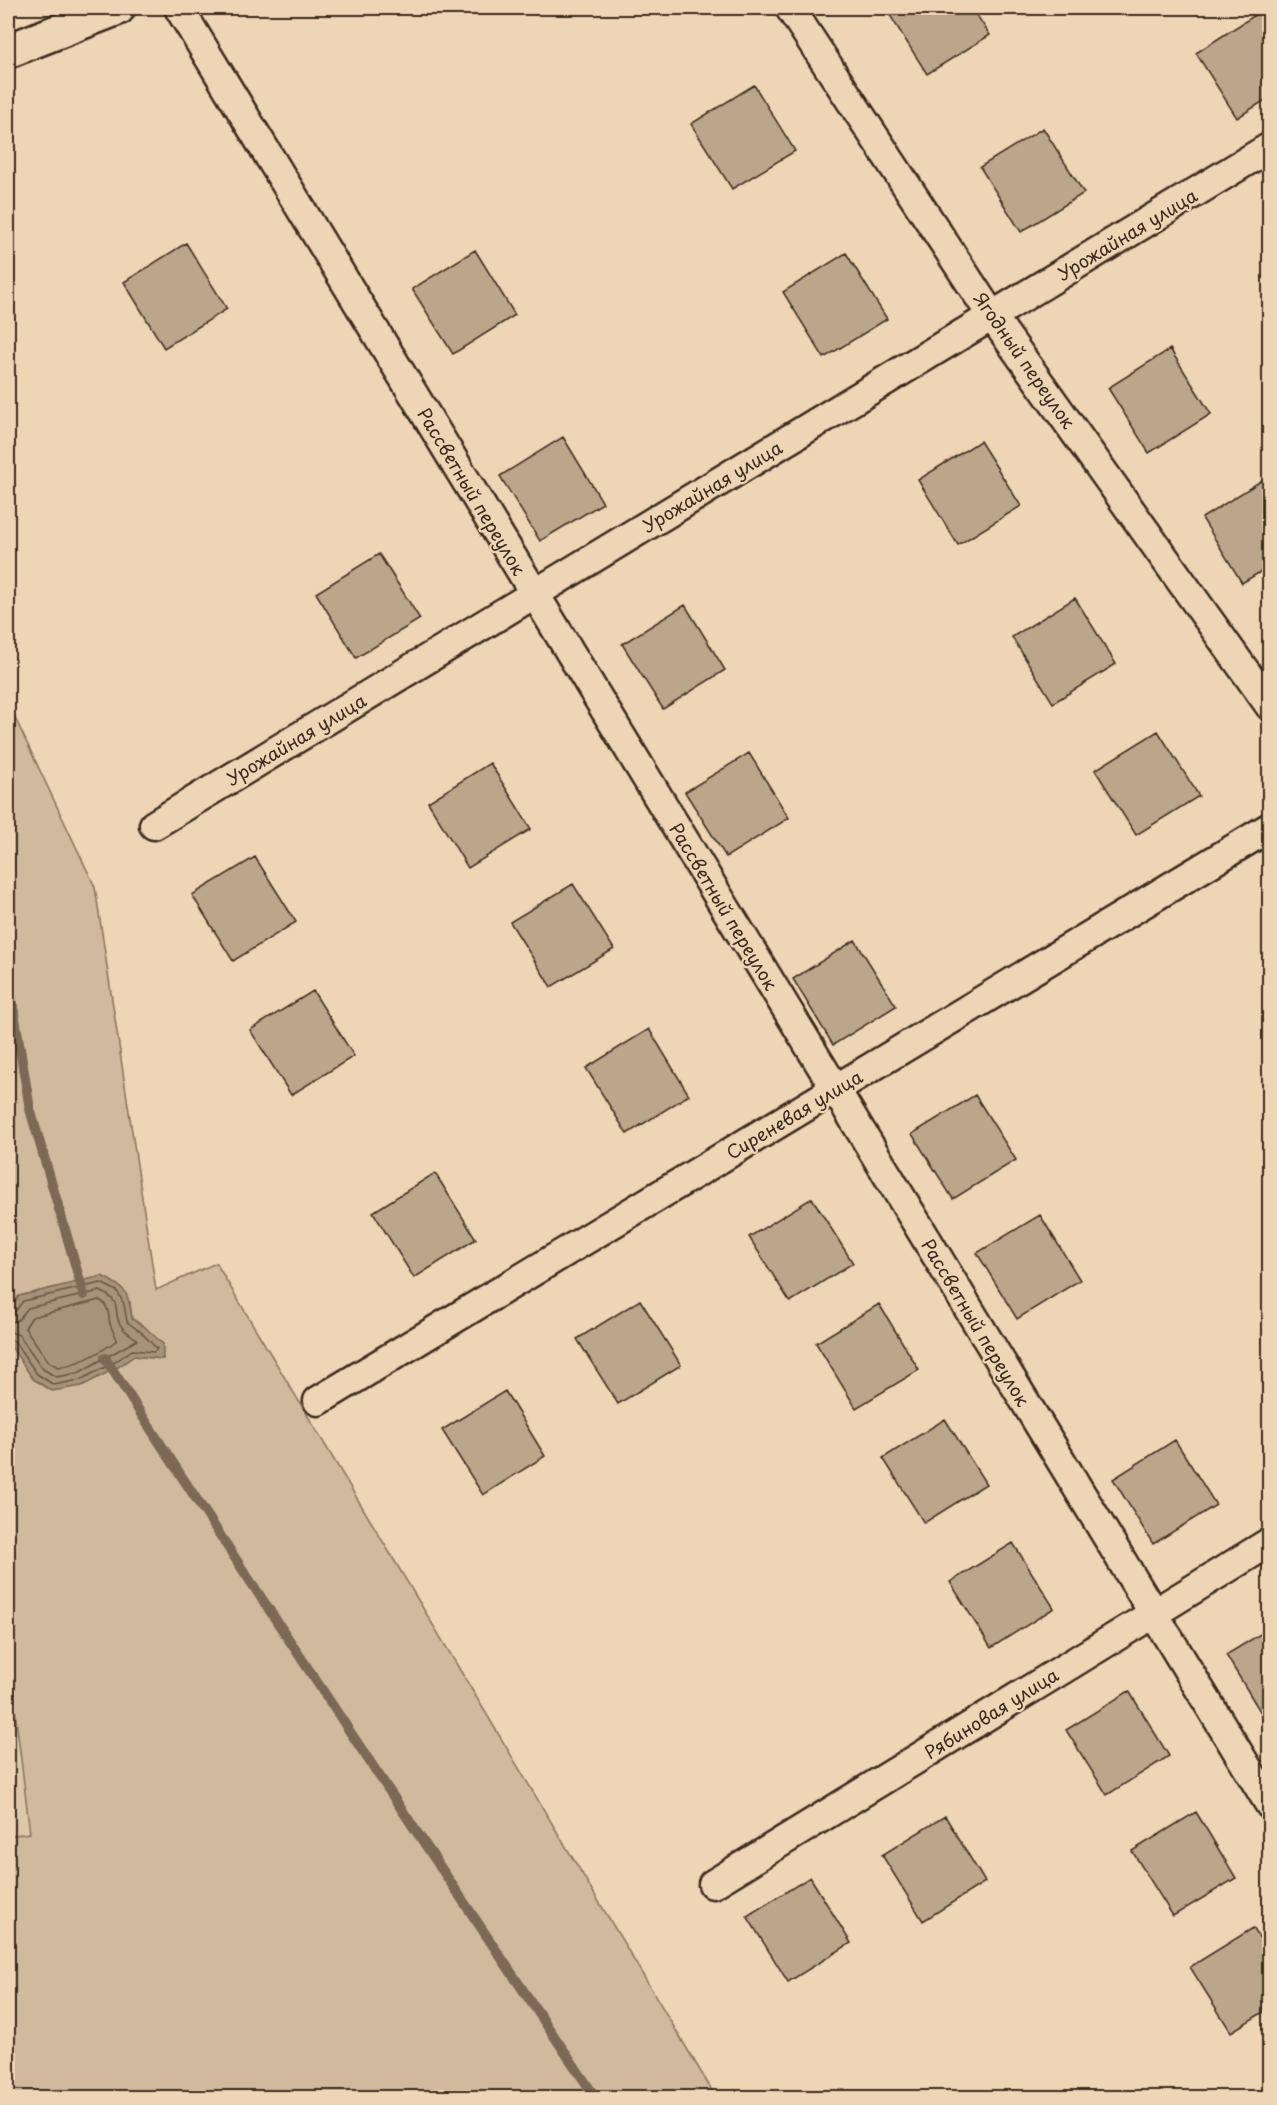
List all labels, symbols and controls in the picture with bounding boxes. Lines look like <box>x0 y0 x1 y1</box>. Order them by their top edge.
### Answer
street label: Урожайная улица <box>1052 181 1203 287</box>
street label: Ягодный переулок <box>968 286 1082 434</box>
street label: Рассветный переулок <box>411 402 533 580</box>
street label: Урожайная улица <box>637 433 788 539</box>
street label: Урожайная улица <box>221 686 372 792</box>
street label: Рассветный переулок <box>663 817 785 995</box>
street label: Сиреневая улица <box>721 1062 868 1165</box>
street label: Рассветный переулок <box>915 1233 1037 1411</box>
street label: Рябиновая улица <box>919 1660 1064 1765</box>

